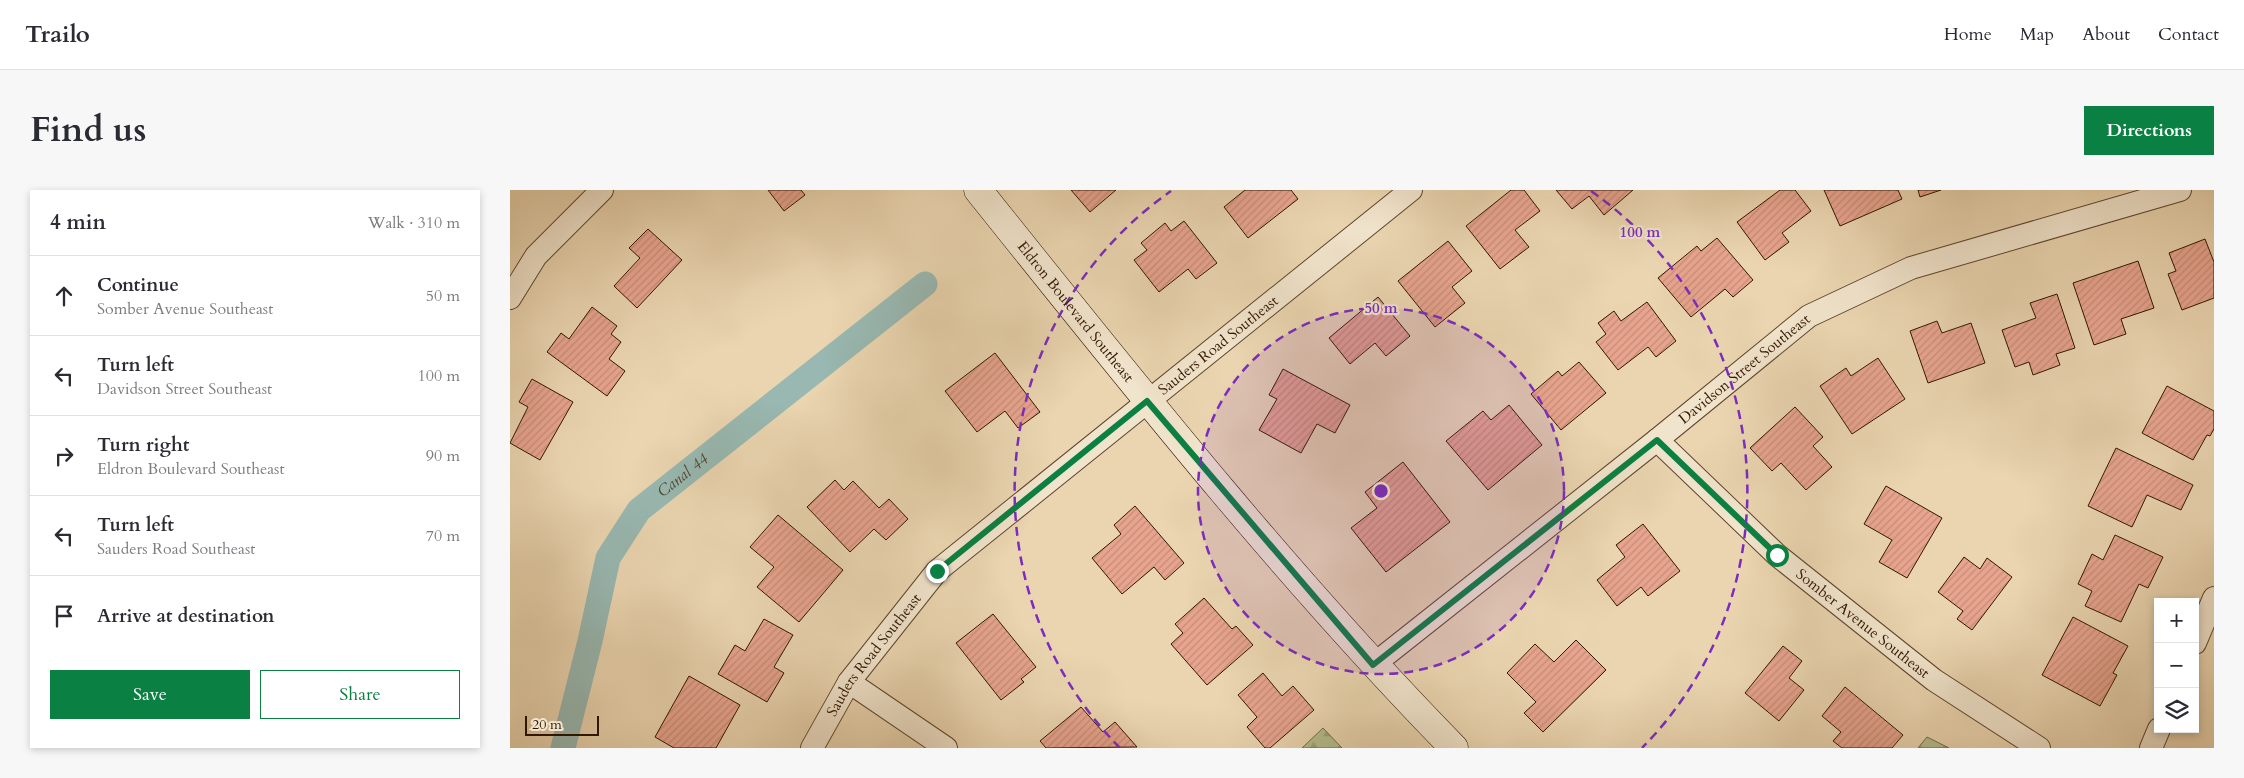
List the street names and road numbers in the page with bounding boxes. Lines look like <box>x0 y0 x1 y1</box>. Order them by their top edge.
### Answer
street label: Eldron Boulevard Southeast <box>1013 237 1139 387</box>
street label: Sauders Road Southeast <box>1154 291 1282 399</box>
street label: Davidson Street Southeast <box>1674 309 1814 428</box>
street label: Somber Avenue Southeast <box>1792 564 1934 683</box>
street label: Sauders Road Southeast <box>822 589 926 720</box>

